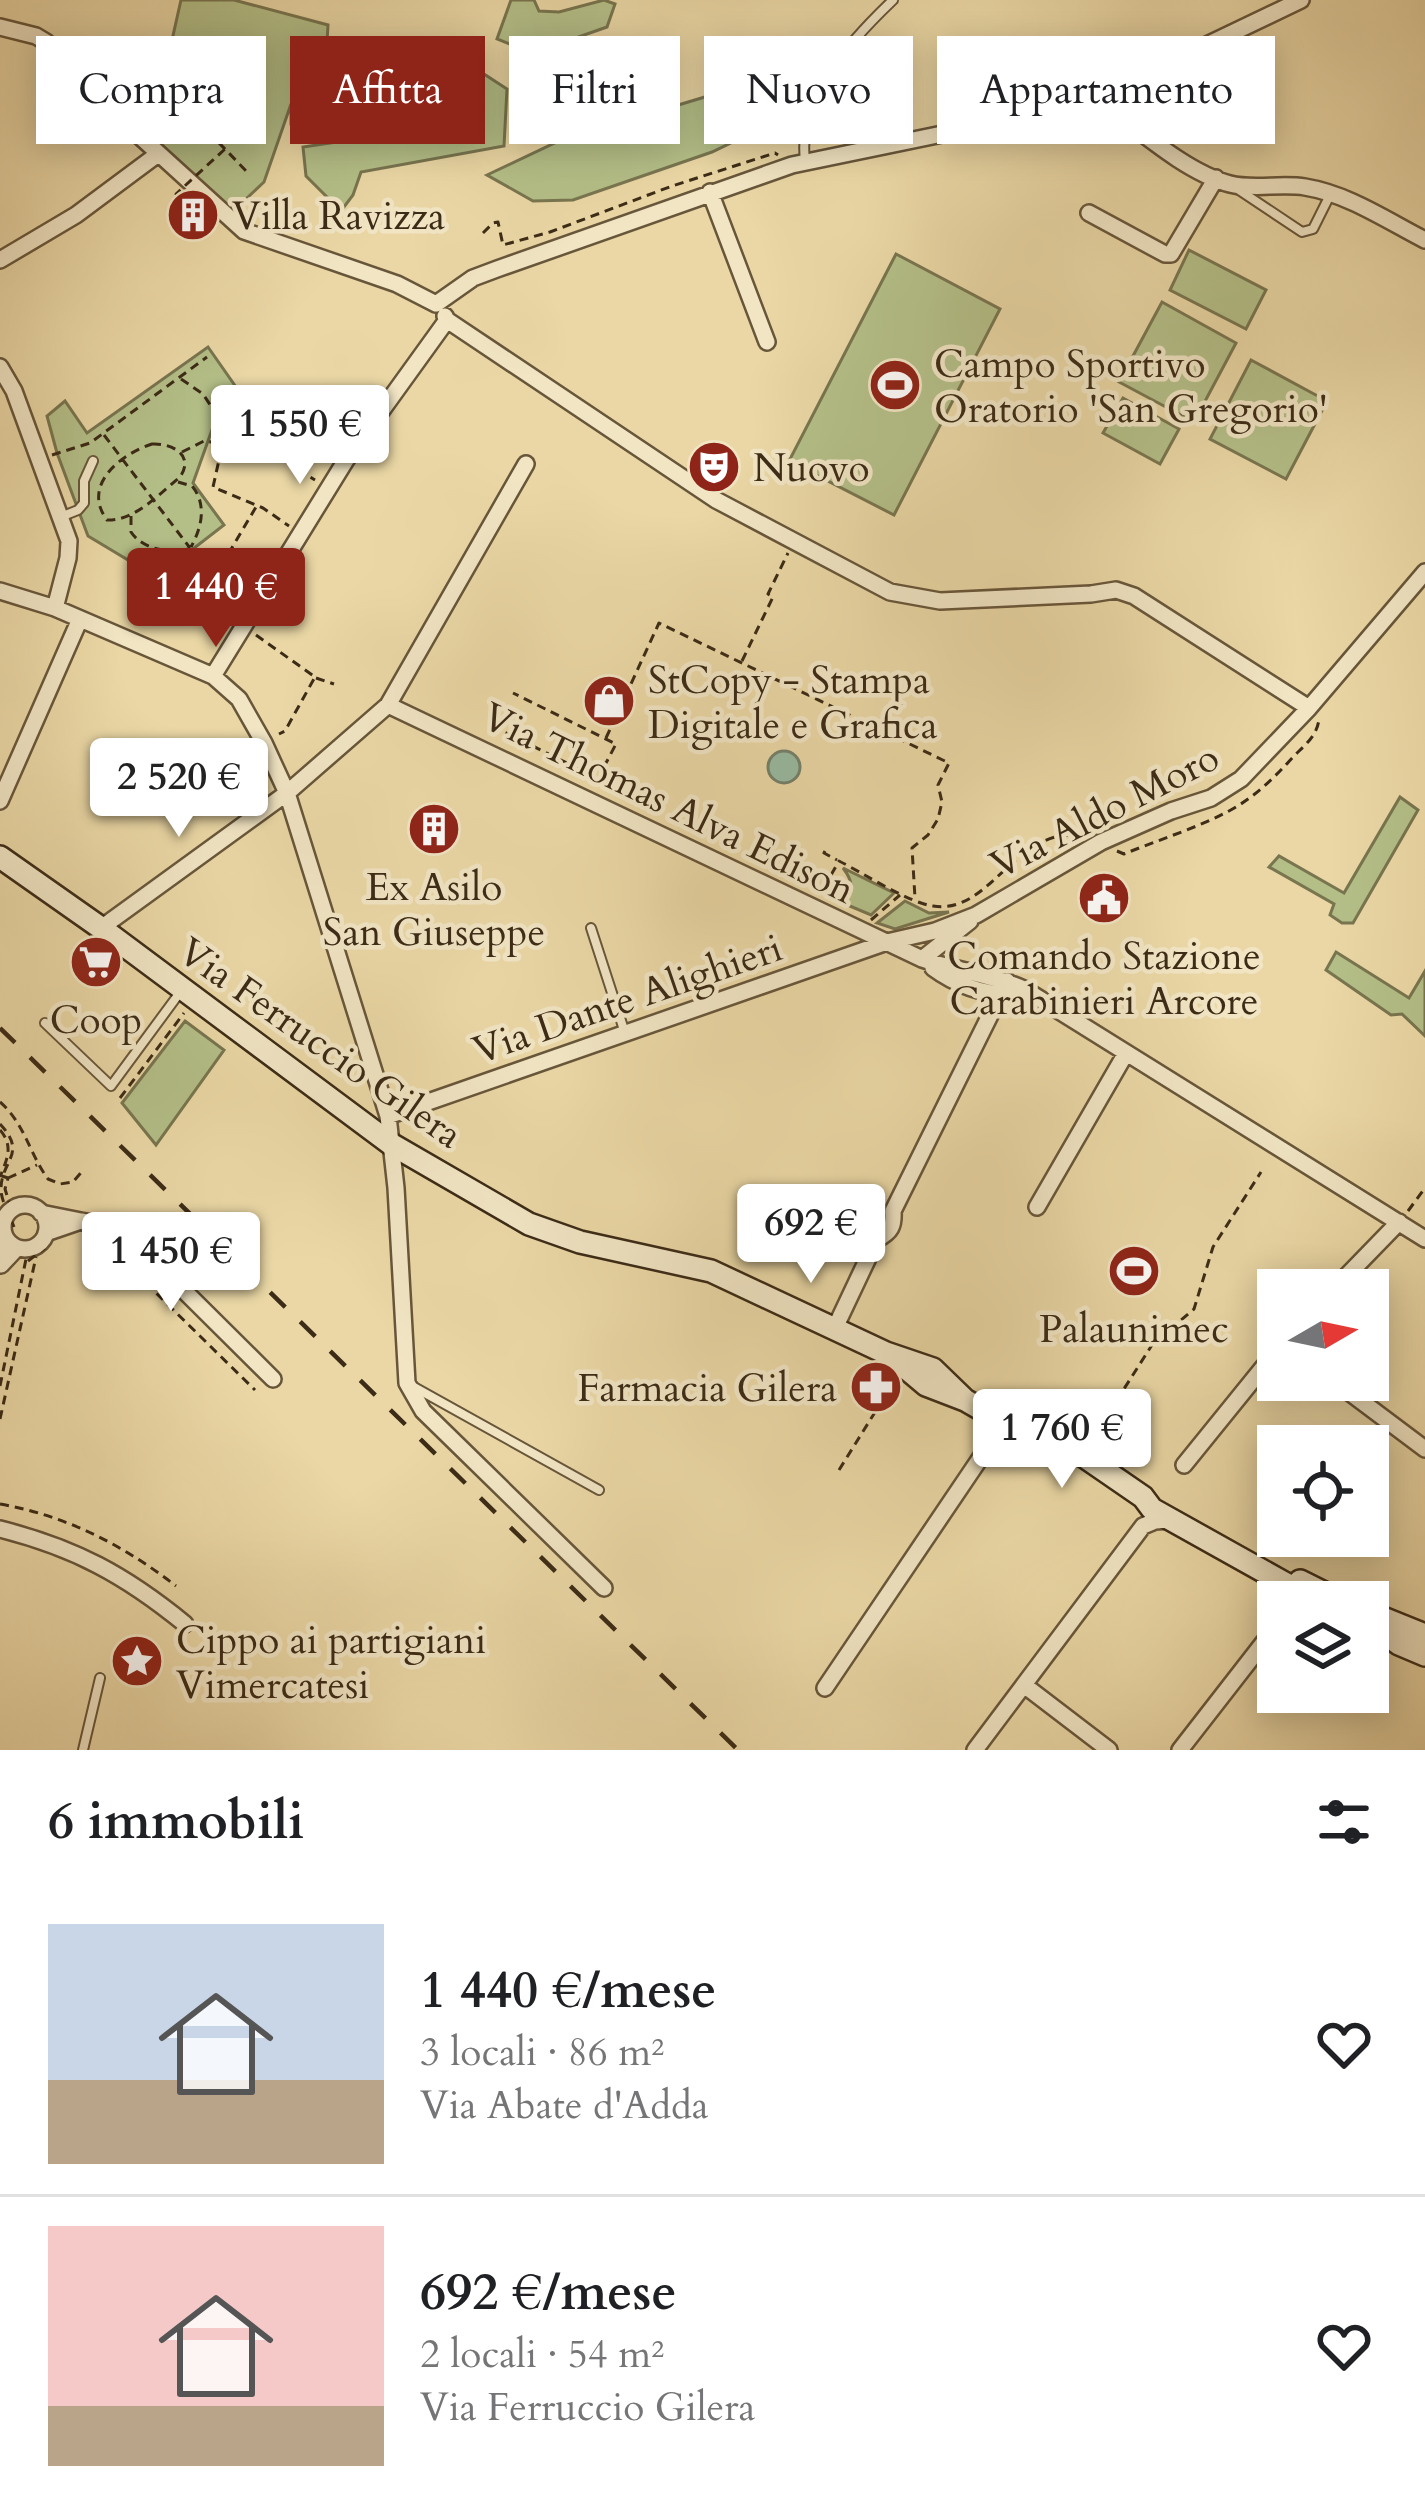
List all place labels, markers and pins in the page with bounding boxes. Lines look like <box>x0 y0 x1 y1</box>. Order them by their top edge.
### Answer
building icon: Villa Ravizza <box>165 187 221 243</box>
place label: Villa Ravizza <box>232 190 445 243</box>
place label: Campo Sportivo Oratorio 'San Gregorio' <box>934 338 1328 436</box>
sports icon: Campo Sportivo Oratorio 'San Gregorio' <box>867 357 923 413</box>
pin: 1 550 € <box>189 385 411 487</box>
theatre icon: Nuovo <box>686 439 742 495</box>
place label: Nuovo <box>753 442 870 495</box>
pin: 1 440 € <box>105 548 327 650</box>
place label: StCopy - Stampa Digitale e Grafica <box>648 654 938 752</box>
shop icon: StCopy - Stampa Digitale e Grafica <box>581 673 637 729</box>
pin: 2 520 € <box>68 738 290 840</box>
building icon: Ex Asilo San Giuseppe <box>406 801 462 857</box>
place label: Ex Asilo San Giuseppe <box>323 861 545 959</box>
public building icon: Comando Stazione Carabinieri Arcore <box>1076 870 1132 926</box>
place label: Comando Stazione Carabinieri Arcore <box>947 930 1261 1028</box>
supermarket icon: Coop <box>68 934 124 990</box>
place label: Coop <box>50 994 142 1047</box>
pin: 692 € <box>727 1184 895 1286</box>
pin: 1 450 € <box>60 1212 282 1314</box>
sports icon: Palaunimec <box>1106 1243 1162 1299</box>
place label: Palaunimec <box>1039 1303 1229 1356</box>
pharmacy icon: Farmacia Gilera <box>848 1359 904 1415</box>
place label: Farmacia Gilera <box>577 1362 837 1415</box>
pin: 1 760 € <box>951 1389 1173 1491</box>
place label: Cippo ai partigiani Vimercatesi <box>176 1614 486 1712</box>
place icon: Cippo ai partigiani Vimercatesi <box>109 1633 165 1689</box>

